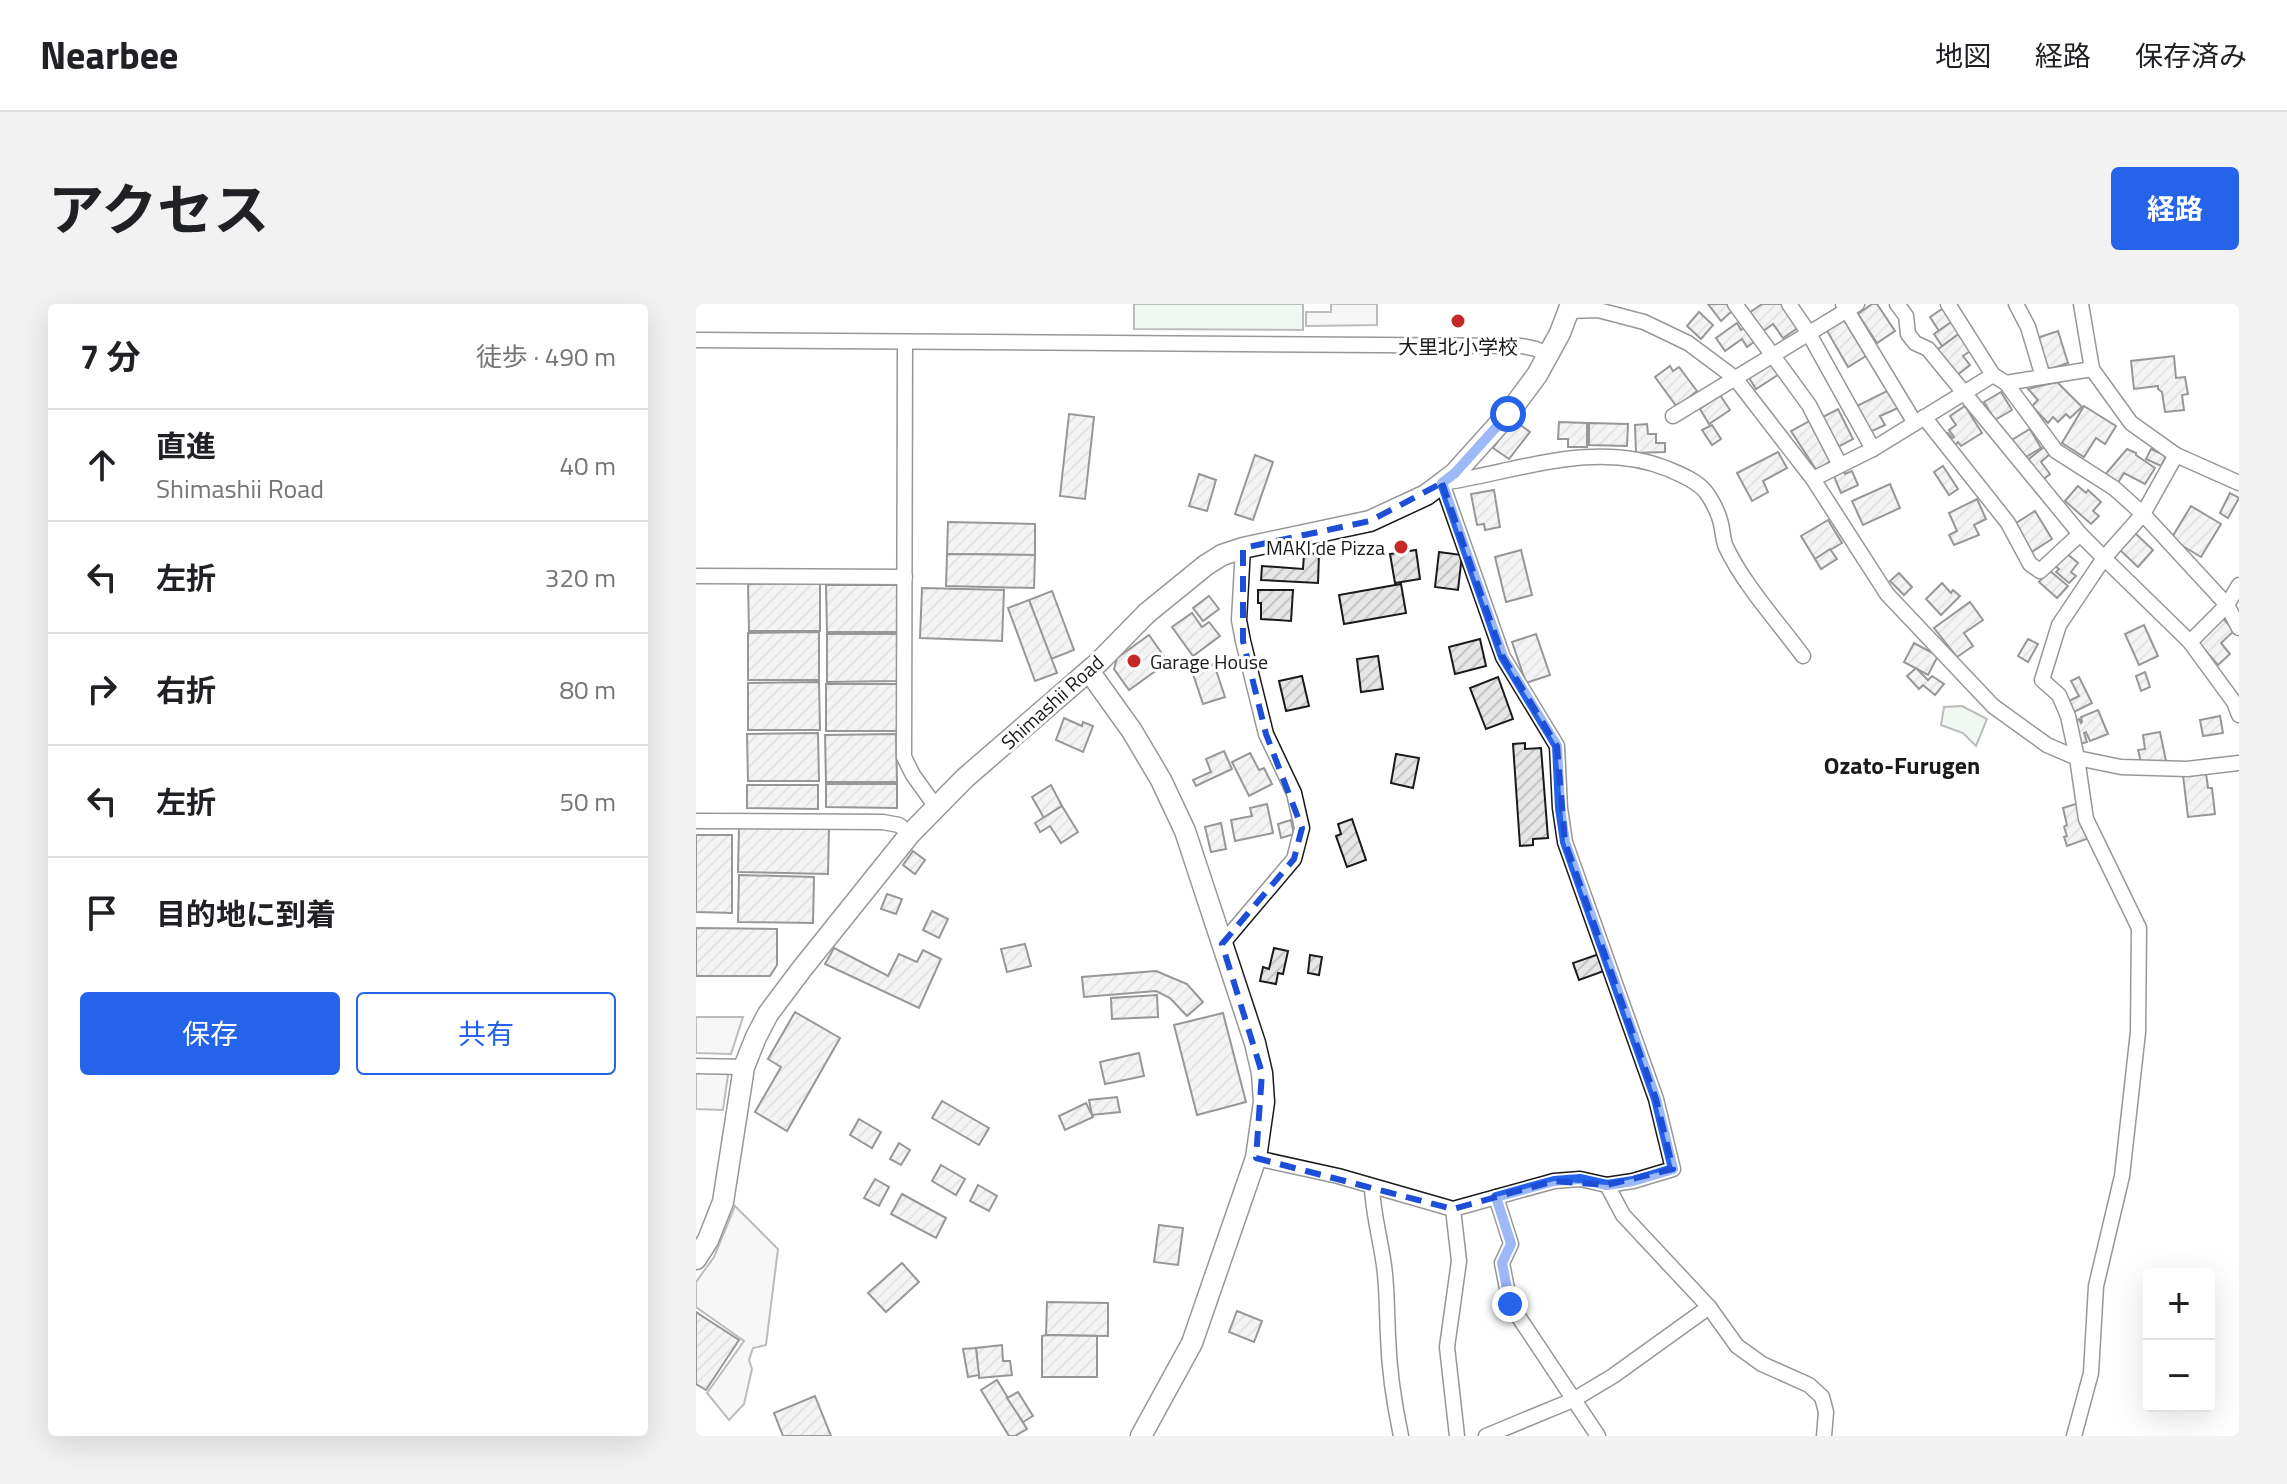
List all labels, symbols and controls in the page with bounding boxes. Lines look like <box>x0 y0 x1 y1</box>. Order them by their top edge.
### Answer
text: Nearbee <box>40 26 178 84</box>
text: 地図 <box>1935 34 1991 77</box>
text: 経路 <box>2035 34 2091 77</box>
text: 保存済み <box>2135 34 2247 77</box>
text: アクセス <box>48 167 269 252</box>
button: 経路 <box>2111 167 2239 250</box>
marker: 大里北小学校 <box>1449 312 1467 330</box>
text: 7 分 <box>80 330 141 382</box>
place label: 大里北小学校 <box>1398 331 1518 362</box>
text: 徒歩 · 490 m <box>476 337 616 376</box>
route start <box>1490 396 1526 432</box>
text: 直進 <box>156 423 216 469</box>
icon: ahead <box>80 443 124 487</box>
text: 40 m <box>559 446 616 485</box>
text: Shimashii Road <box>156 469 324 508</box>
place label: MAKI de Pizza <box>1266 532 1385 563</box>
marker: MAKI de Pizza <box>1392 538 1410 556</box>
icon: left <box>80 555 124 599</box>
text: 左折 <box>156 555 216 601</box>
text: 320 m <box>545 558 616 597</box>
place label: Garage House <box>1150 646 1268 677</box>
street label: Shimashii Road <box>994 647 1110 757</box>
marker: Garage House <box>1125 652 1143 670</box>
icon: right <box>80 667 124 711</box>
text: 右折 <box>156 667 216 713</box>
text: 80 m <box>559 670 616 709</box>
district label: Ozato-Furugen <box>1824 747 1980 783</box>
icon: left <box>80 779 124 823</box>
text: 左折 <box>156 779 216 825</box>
text: 50 m <box>559 782 616 821</box>
icon: arrive <box>80 891 124 935</box>
text: 目的地に到着 <box>156 891 336 937</box>
button: 保存 <box>80 992 340 1075</box>
button: 共有 <box>356 992 616 1075</box>
map controls <box>2143 1268 2215 1412</box>
button: + <box>2143 1268 2215 1340</box>
route end <box>1492 1286 1528 1322</box>
button: − <box>2143 1340 2215 1412</box>

